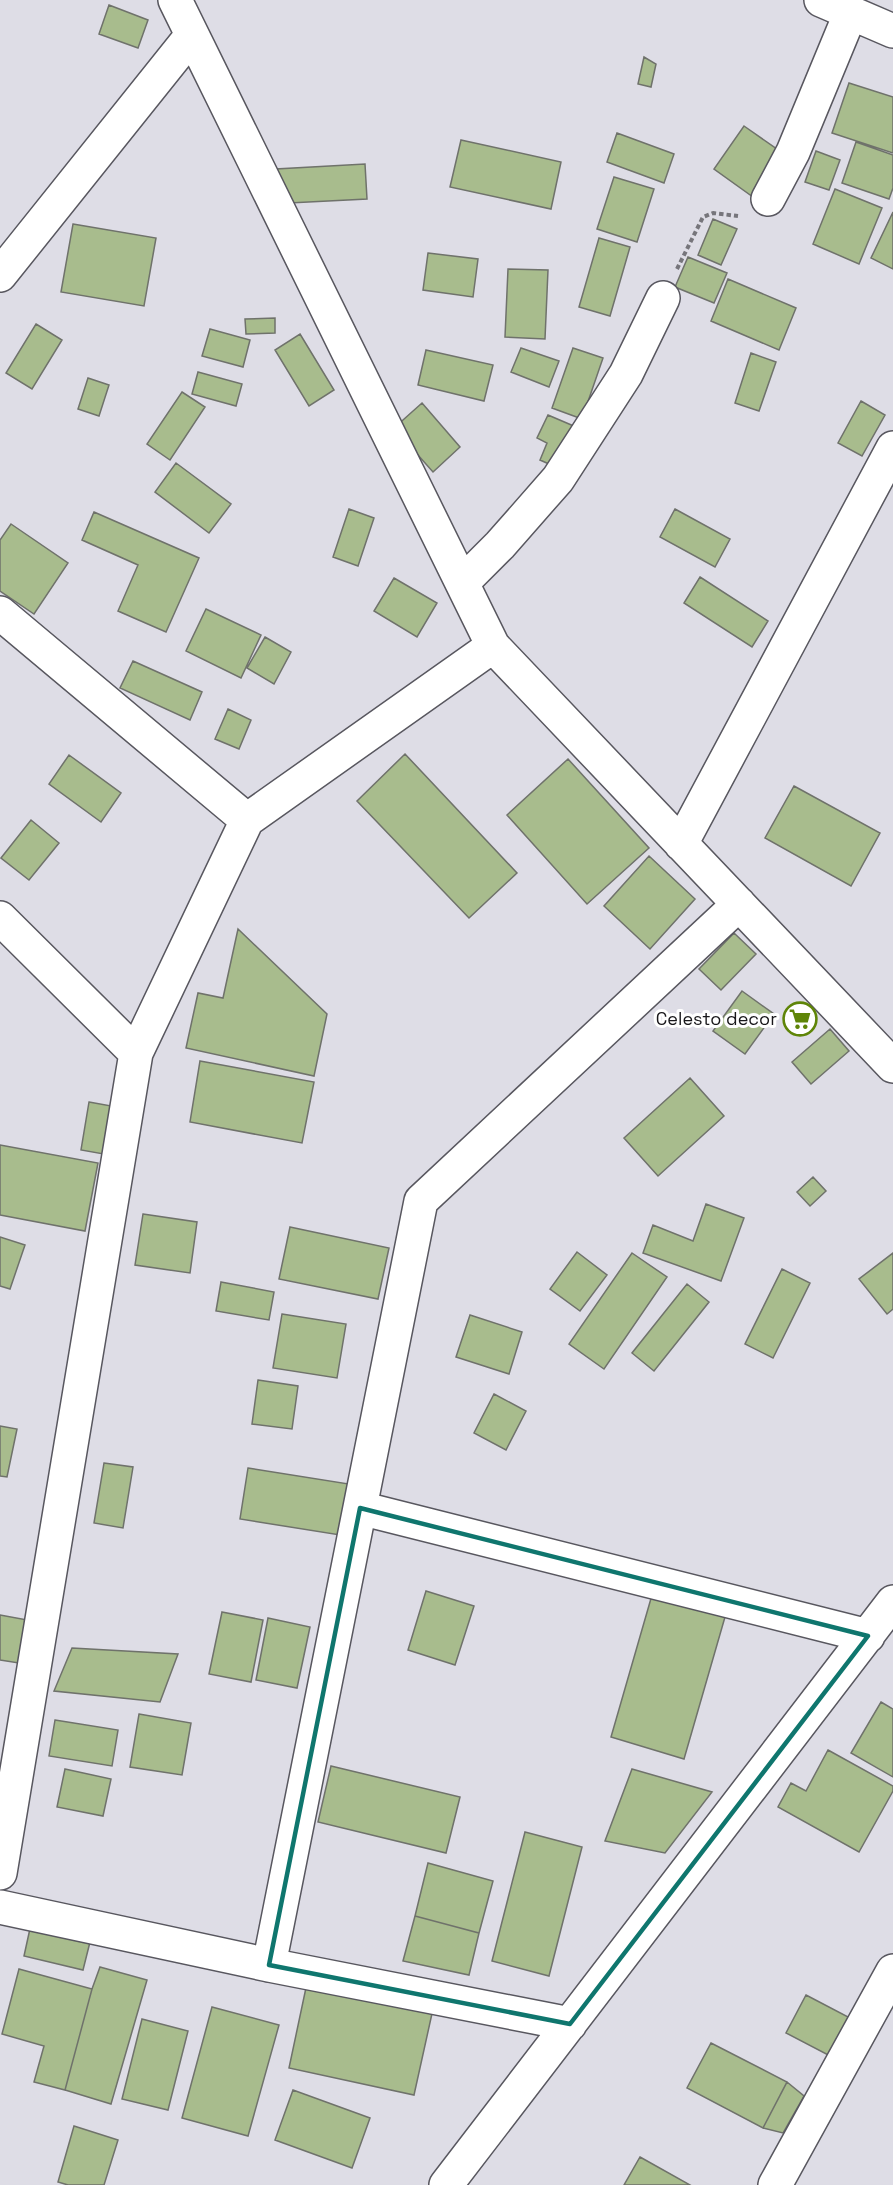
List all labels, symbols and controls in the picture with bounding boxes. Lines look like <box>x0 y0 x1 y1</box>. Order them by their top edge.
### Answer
supermarket icon: Celesto decor <box>782 1001 818 1037</box>
place label: Celesto decor <box>656 1007 777 1030</box>

